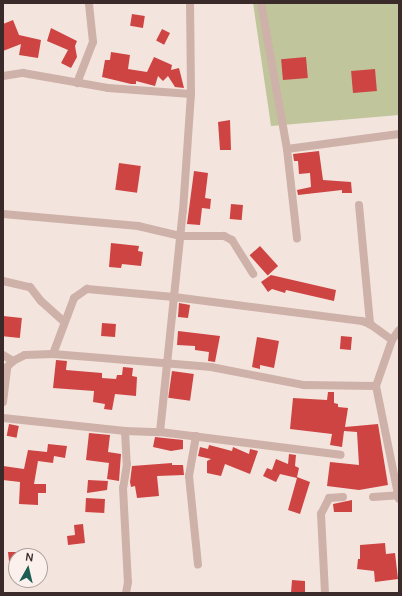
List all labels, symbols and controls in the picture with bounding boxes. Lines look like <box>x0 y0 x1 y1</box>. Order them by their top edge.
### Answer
north arrow <box>8 548 48 588</box>
text: N <box>25 549 35 565</box>

